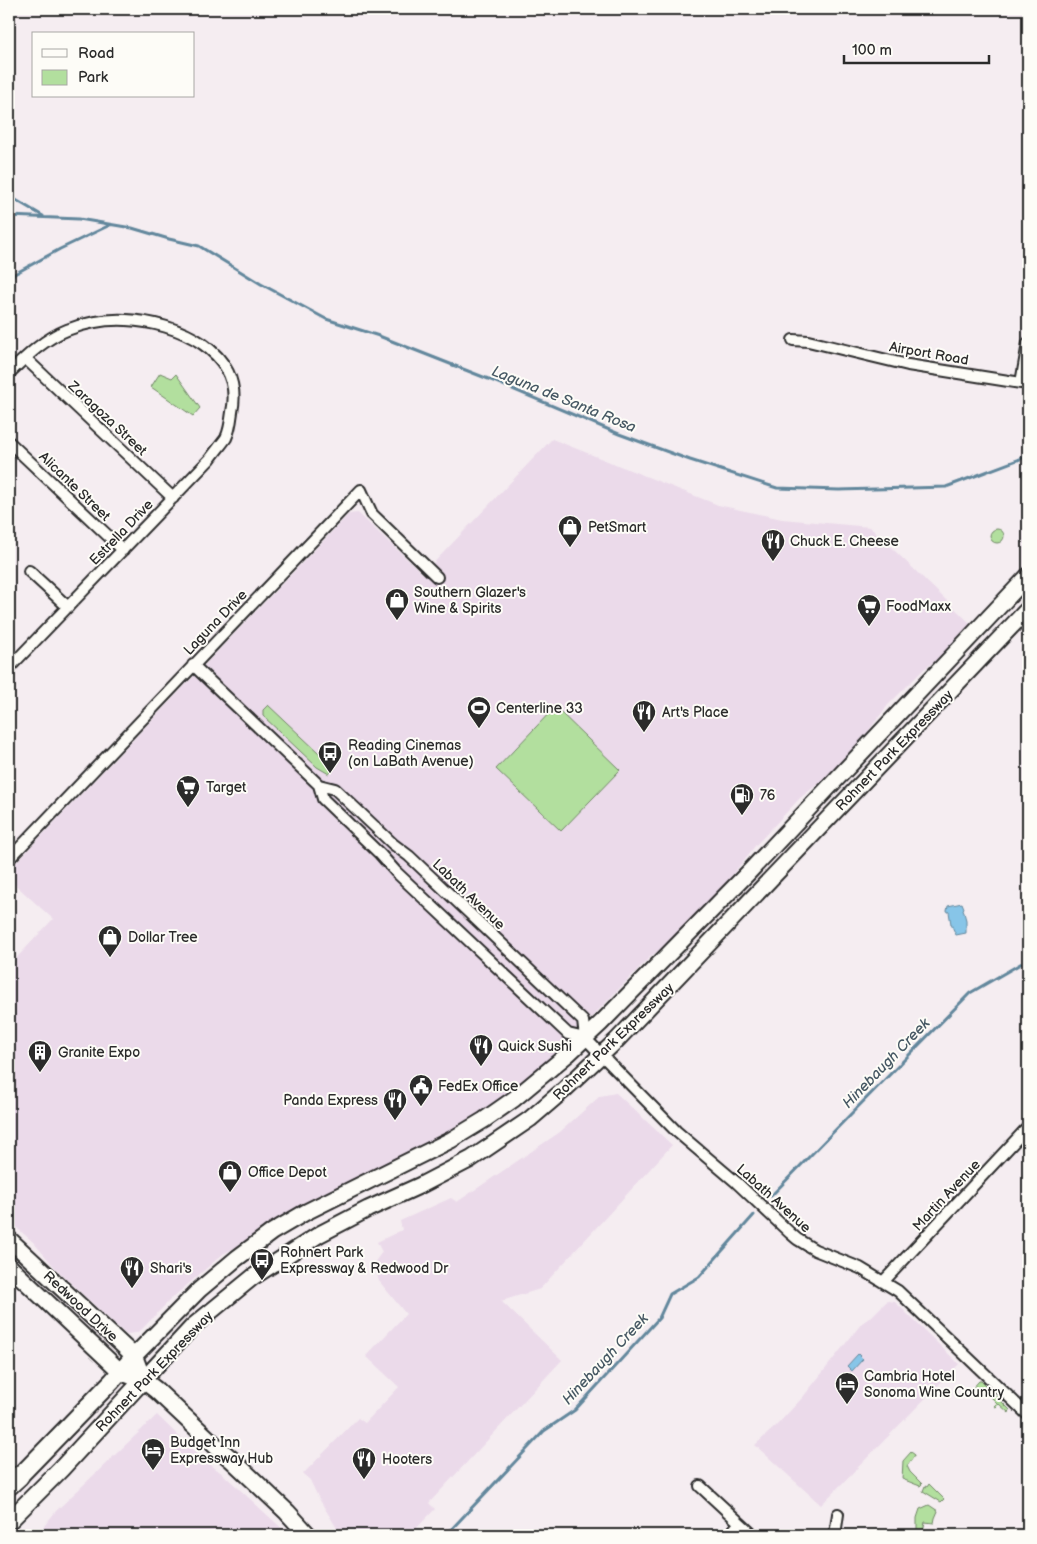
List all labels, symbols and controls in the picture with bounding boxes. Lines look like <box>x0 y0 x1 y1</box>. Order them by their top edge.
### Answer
legend <box>32 32 195 98</box>
scale bar <box>844 32 990 64</box>
text: 100 m <box>852 41 892 60</box>
text: Road <box>78 44 114 63</box>
text: Park <box>78 68 109 87</box>
street label: Airport Road <box>888 338 970 369</box>
water label: Laguna de Santa Rosa <box>489 362 639 437</box>
street label: Zaragoza Street <box>64 377 151 460</box>
street label: Alicante Street <box>36 448 114 525</box>
street label: Estrella Drive <box>86 496 157 569</box>
shop icon: PetSmart <box>557 514 583 548</box>
place label: PetSmart <box>588 519 647 536</box>
restaurant icon: Chuck E. Cheese <box>760 528 786 562</box>
place label: Chuck E. Cheese <box>790 533 899 550</box>
place label: Southern Glazer's Wine & Spirits <box>414 584 526 617</box>
street label: Laguna Drive <box>180 586 251 658</box>
shop icon: Southern Glazer's Wine & Spirits <box>384 587 410 621</box>
supermarket icon: FoodMaxx <box>856 593 882 627</box>
place label: FoodMaxx <box>886 598 951 615</box>
street label: Rohnert Park Expressway <box>832 686 957 814</box>
sports icon: Centerline 33 <box>466 695 492 729</box>
restaurant icon: Art's Place <box>631 699 657 733</box>
place label: Centerline 33 <box>496 700 583 717</box>
place label: Art's Place <box>662 704 728 721</box>
place label: Reading Cinemas (on LaBath Avenue) <box>348 737 474 770</box>
bus stop icon: Reading Cinemas (on LaBath Avenue) <box>317 740 343 774</box>
supermarket icon: Target <box>175 774 201 808</box>
place label: Target <box>206 779 247 796</box>
fuel station icon: 76 <box>729 782 755 816</box>
place label: 76 <box>760 787 776 804</box>
street label: Labath Avenue <box>429 856 508 933</box>
shop icon: Dollar Tree <box>97 924 123 958</box>
place label: Dollar Tree <box>128 929 198 946</box>
street label: Rohnert Park Expressway <box>549 979 678 1104</box>
water label: Hinebaugh Creek <box>839 1014 935 1112</box>
restaurant icon: Quick Sushi <box>468 1033 494 1067</box>
place label: Quick Sushi <box>498 1038 572 1055</box>
building icon: Granite Expo <box>27 1039 53 1073</box>
place label: Granite Expo <box>58 1044 140 1061</box>
public building icon: FedEx Office <box>408 1073 434 1107</box>
place label: FedEx Office <box>438 1078 518 1095</box>
restaurant icon: Panda Express <box>382 1087 408 1121</box>
place label: Panda Express <box>283 1092 378 1109</box>
street label: Martin Avenue <box>909 1156 984 1235</box>
shop icon: Office Depot <box>217 1159 243 1193</box>
street label: Labath Avenue <box>733 1161 814 1236</box>
place label: Office Depot <box>248 1164 327 1181</box>
place label: Rohnert Park Expressway & Redwood Dr <box>280 1244 449 1277</box>
bus stop icon: Rohnert Park Expressway & Redwood Dr <box>249 1247 275 1281</box>
restaurant icon: Shari's <box>119 1255 145 1289</box>
place label: Shari's <box>150 1260 192 1277</box>
street label: Redwood Drive <box>40 1268 121 1345</box>
street label: Rohnert Park Expressway <box>92 1307 217 1435</box>
water label: Hinebaugh Creek <box>558 1309 653 1409</box>
place label: Cambria Hotel Sonoma Wine Country <box>864 1368 1005 1401</box>
hotel icon: Cambria Hotel Sonoma Wine Country <box>834 1371 860 1405</box>
place label: Budget Inn Expressway Hub <box>170 1434 273 1467</box>
hotel icon: Budget Inn Expressway Hub <box>140 1437 166 1471</box>
restaurant icon: Hooters <box>351 1446 377 1480</box>
place label: Hooters <box>382 1451 432 1468</box>

